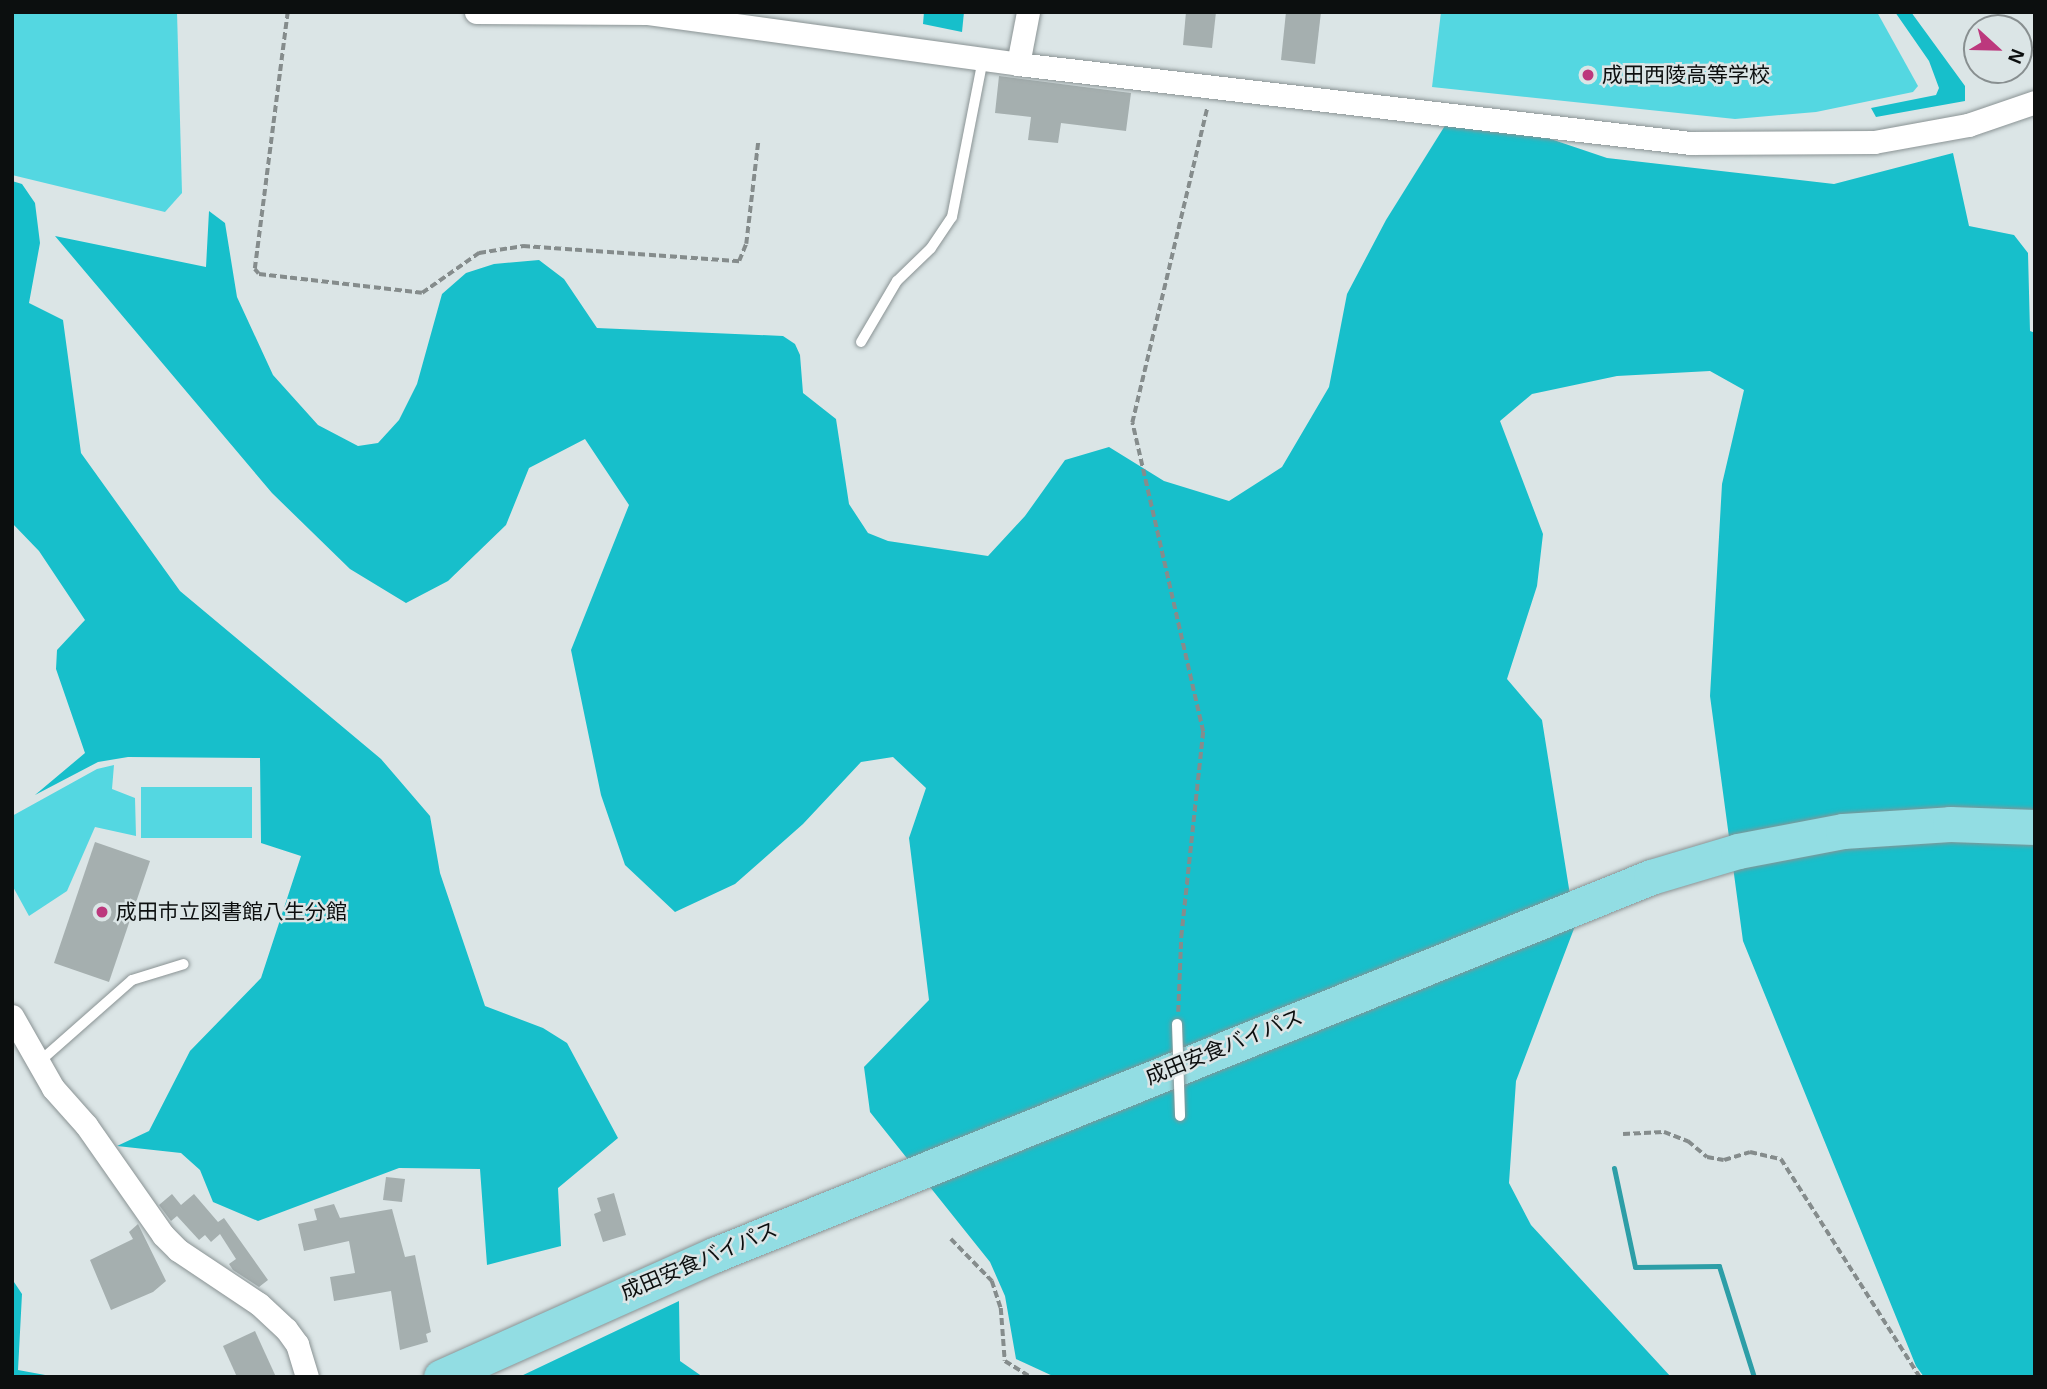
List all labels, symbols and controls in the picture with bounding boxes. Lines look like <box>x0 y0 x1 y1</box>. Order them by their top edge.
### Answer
north arrow <box>1963 14 2033 84</box>
text: N <box>2004 46 2028 67</box>
place label: 成田西陵高等学校 <box>1602 62 1770 88</box>
marker: 成田西陵高等学校 <box>1580 67 1596 83</box>
place label: 成田市立図書館八生分館 <box>116 899 347 925</box>
marker: 成田市立図書館八生分館 <box>94 904 110 920</box>
street label: 成田安食バイパス <box>1141 1004 1307 1090</box>
street label: 成田安食バイパス <box>617 1217 781 1305</box>

